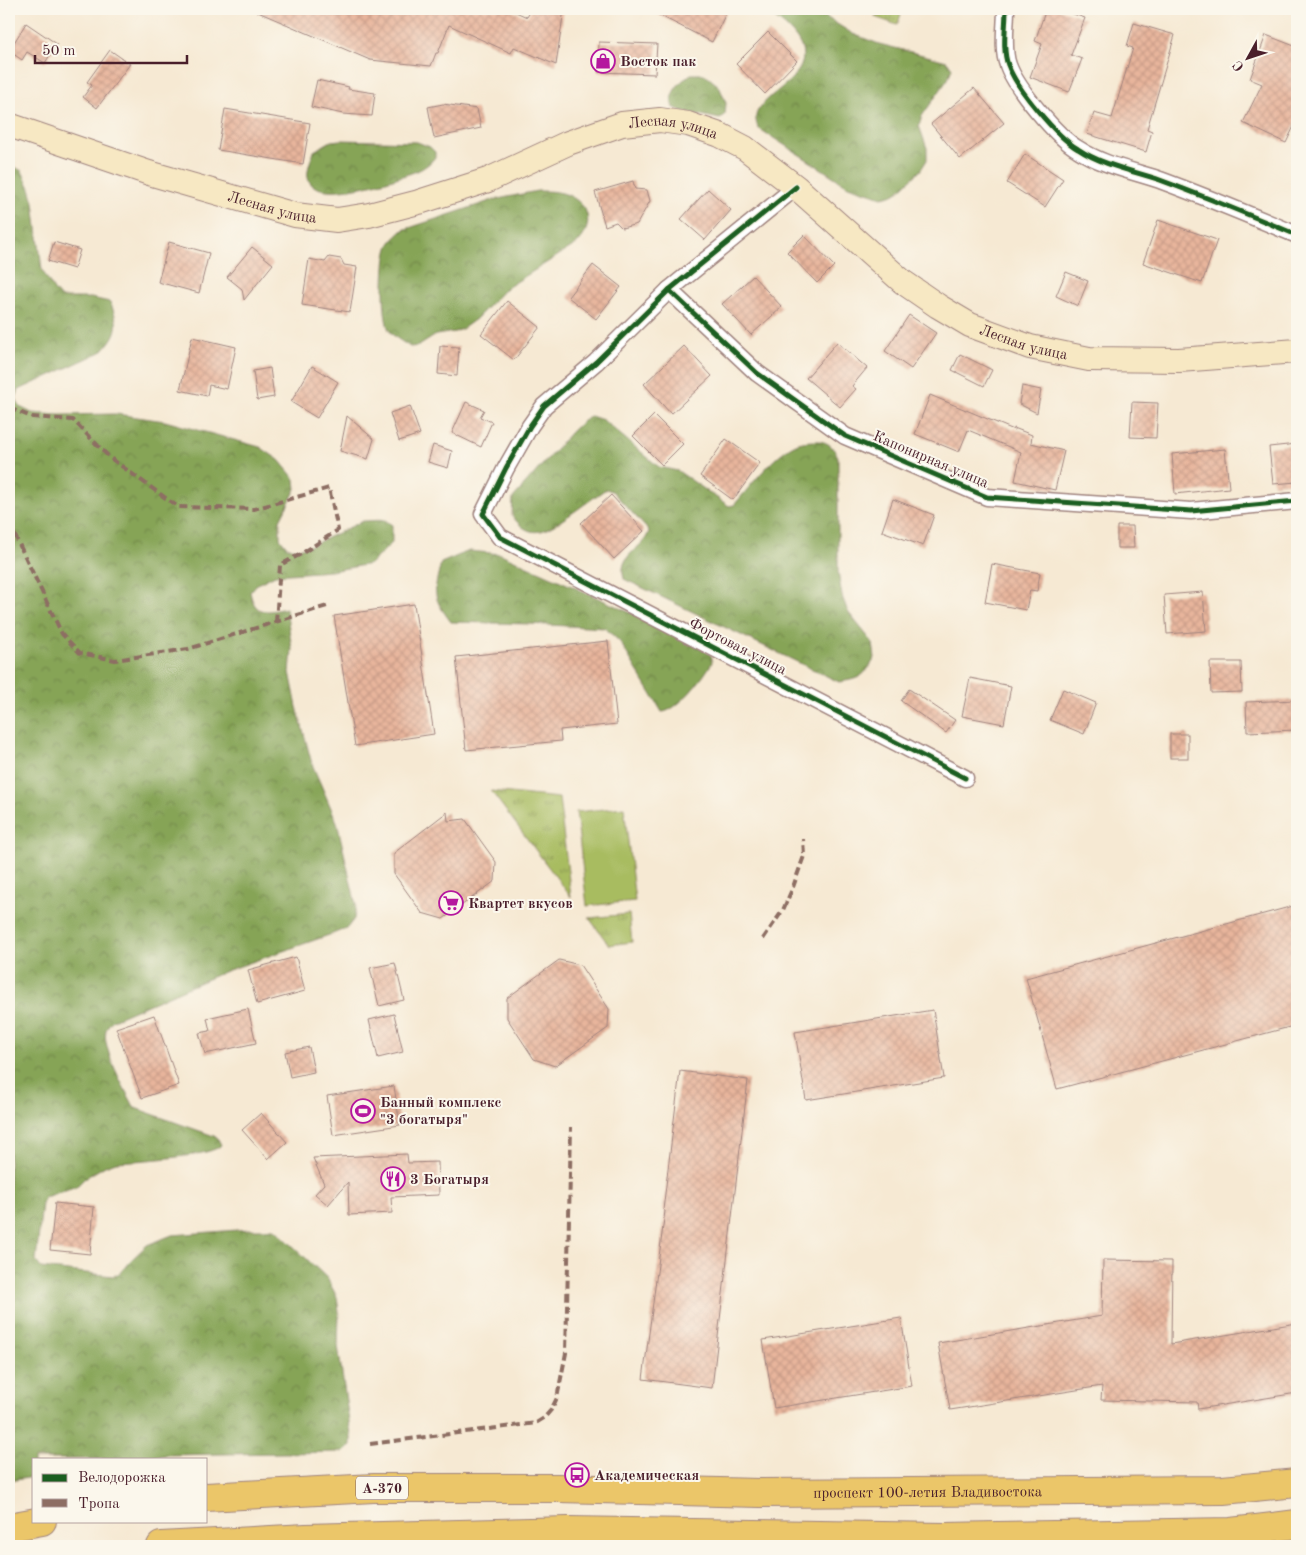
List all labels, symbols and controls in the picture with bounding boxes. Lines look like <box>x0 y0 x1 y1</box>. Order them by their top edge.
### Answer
scale bar <box>35 32 188 64</box>
north arrow <box>1224 32 1274 82</box>
text: 50 m <box>42 44 76 59</box>
shop icon: Восток пак <box>590 48 616 74</box>
place label: Восток пак <box>620 55 696 70</box>
text: С <box>1230 58 1247 74</box>
street label: Лесная улица <box>628 114 720 143</box>
street label: Лесная улица <box>226 190 318 227</box>
street label: Лесная улица <box>977 323 1069 364</box>
street label: Капонирная улица <box>870 429 991 492</box>
street label: Фортовая улица <box>686 616 789 679</box>
supermarket icon: Квартет вкусов <box>438 890 464 916</box>
place label: Квартет вкусов <box>468 897 573 912</box>
place label: Банный комплекс "3 богатыря" <box>380 1096 502 1128</box>
sports icon: Банный комплекс "3 богатыря" <box>350 1098 376 1124</box>
restaurant icon: 3 Богатыря <box>380 1166 406 1192</box>
place label: 3 Богатыря <box>410 1173 489 1188</box>
legend <box>32 1458 208 1522</box>
bus stop icon: Академическая <box>564 1462 590 1488</box>
place label: Академическая <box>594 1469 699 1484</box>
text: Велодорожка <box>78 1471 166 1486</box>
road number: А-370 <box>356 1476 408 1500</box>
street label: проспект 100-летия Владивостока <box>813 1485 1043 1502</box>
text: Тропа <box>78 1497 120 1512</box>

